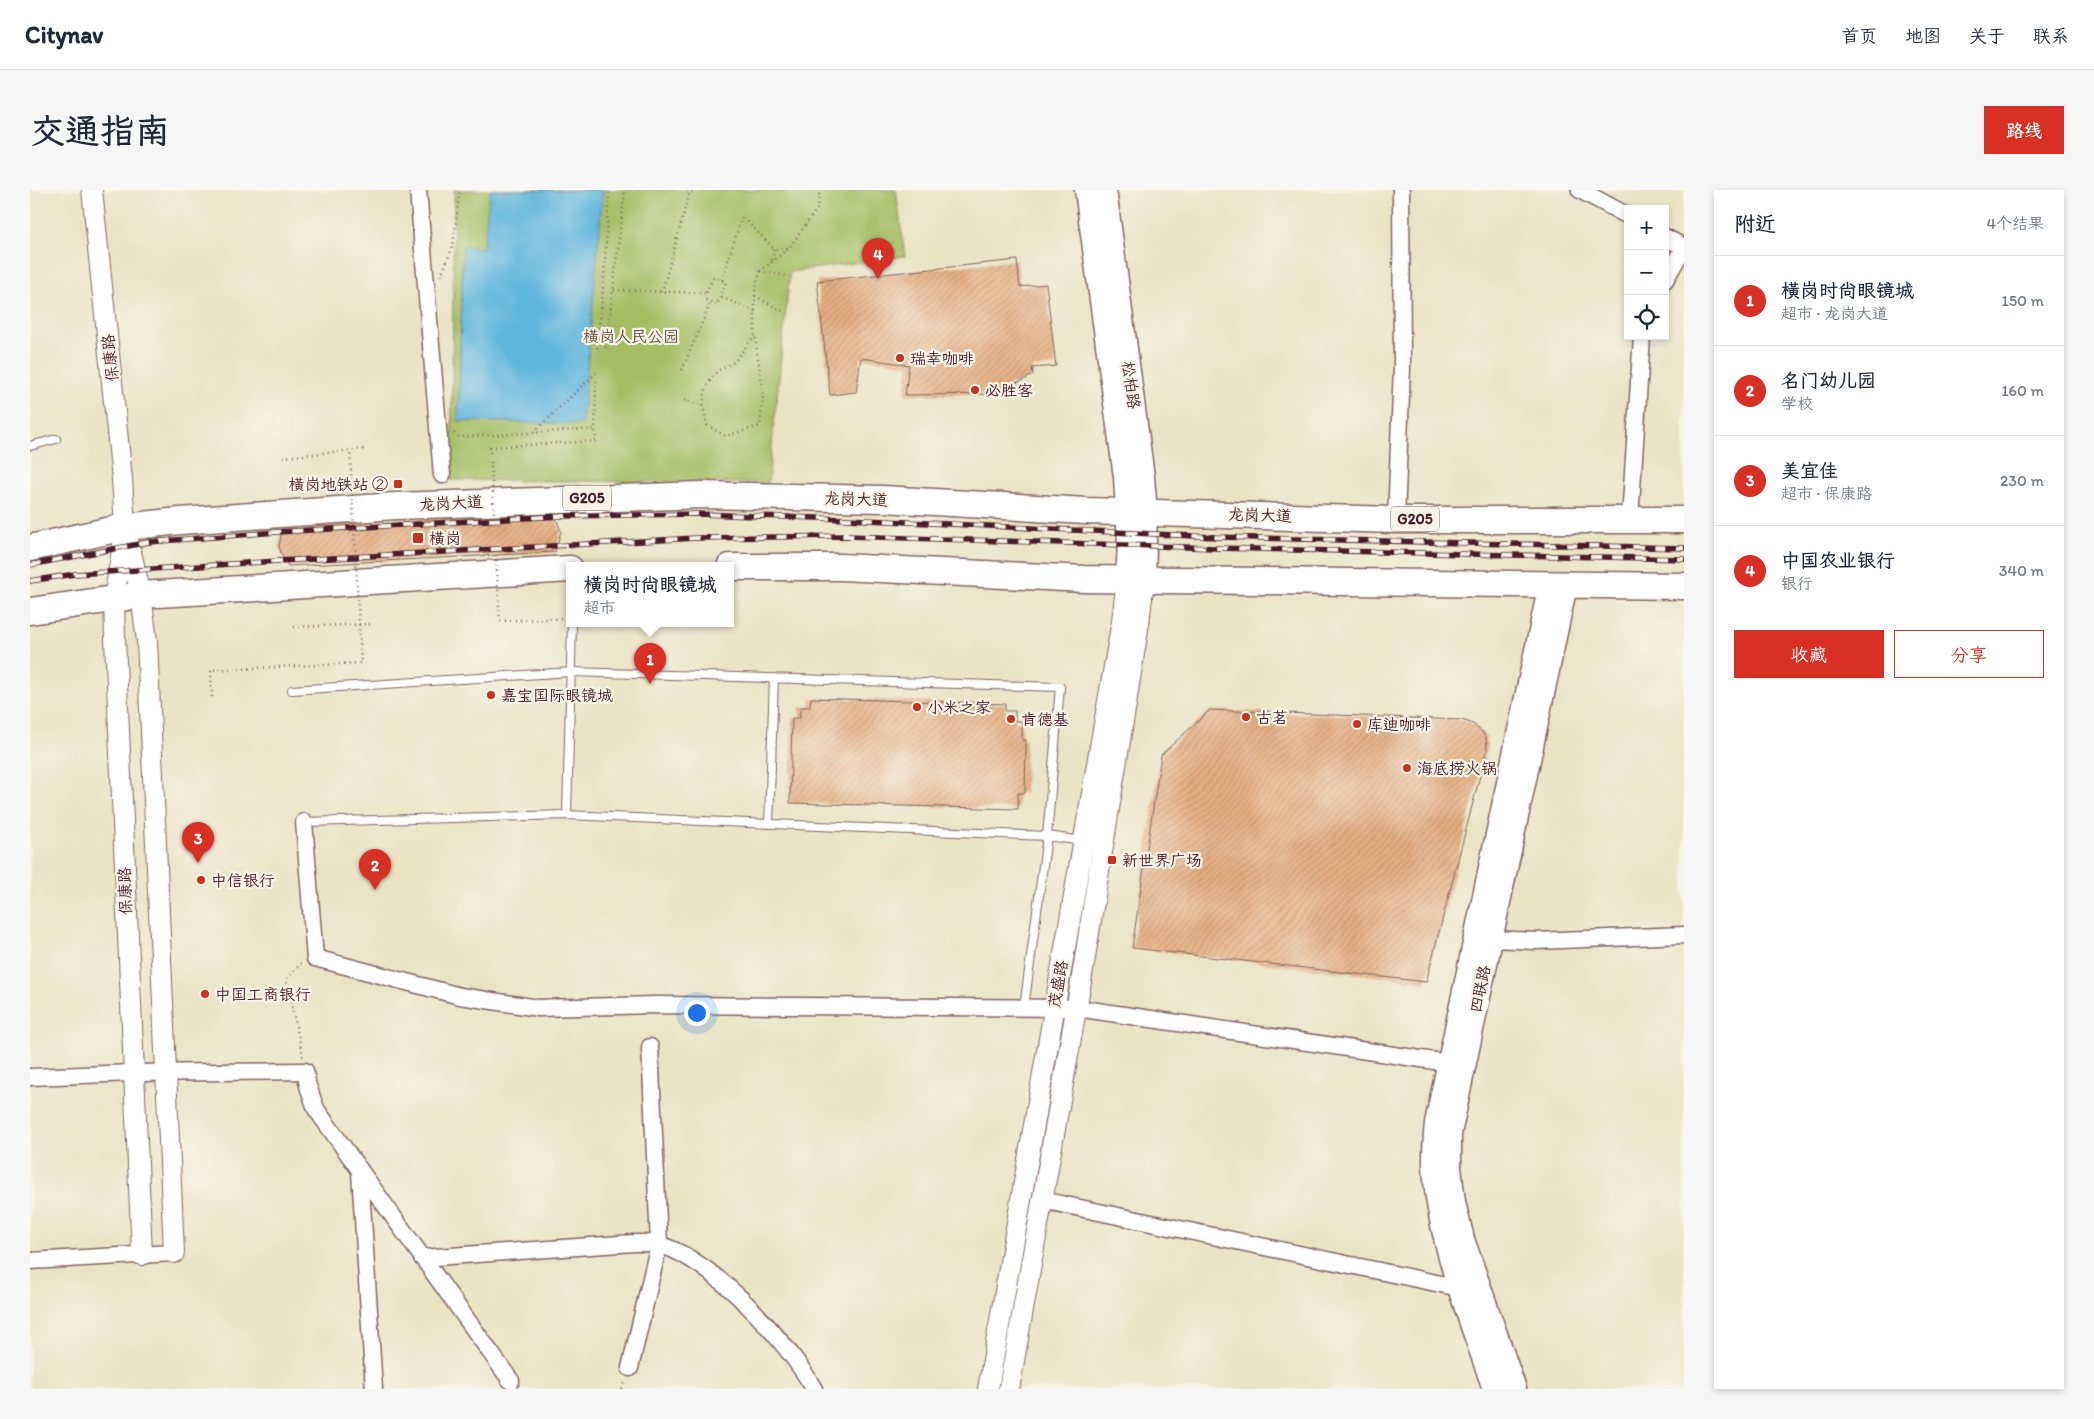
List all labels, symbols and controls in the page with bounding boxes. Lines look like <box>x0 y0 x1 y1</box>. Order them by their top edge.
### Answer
text: Citynav <box>25 20 103 49</box>
text: 首页 <box>1841 25 1877 47</box>
text: 地图 <box>1905 25 1941 47</box>
text: 关于 <box>1969 25 2005 47</box>
text: 联系 <box>2033 25 2069 47</box>
button: 路线 <box>1984 106 2064 154</box>
text: 交通指南 <box>30 110 170 152</box>
map controls <box>1624 205 1669 340</box>
button: + <box>1624 205 1669 250</box>
text: 附近 <box>1734 211 1776 236</box>
text: 4个结果 <box>1986 214 2044 233</box>
pin: 4 <box>862 238 894 279</box>
button: − <box>1624 250 1669 295</box>
text: 横岗时尚眼镜城 <box>1781 279 1914 302</box>
text: 1 <box>1746 291 1754 310</box>
text: 150 m <box>2001 291 2044 310</box>
button: locate <box>1624 295 1669 340</box>
text: 超市 · 龙岗大道 <box>1781 304 1888 323</box>
park label: 横岗人民公园 <box>583 327 679 346</box>
street label: 保康路 <box>98 333 122 383</box>
place label: 瑞幸咖啡 <box>910 349 974 368</box>
marker: 瑞幸咖啡 <box>894 352 906 364</box>
street label: 松柏路 <box>1118 360 1144 410</box>
text: 名门幼儿园 <box>1781 369 1876 392</box>
place label: 必胜客 <box>985 381 1033 400</box>
text: 2 <box>1746 381 1754 400</box>
text: 160 m <box>2001 381 2044 400</box>
marker: 必胜客 <box>969 384 981 396</box>
text: 学校 <box>1781 394 1813 413</box>
text: 美宜佳 <box>1781 459 1838 482</box>
text: 3 <box>1746 471 1754 490</box>
text: 230 m <box>2000 471 2044 490</box>
place label: 横岗地铁站 ② <box>288 475 388 494</box>
marker: 横岗地铁站 ② <box>392 478 404 490</box>
text: 超市 · 保康路 <box>1781 484 1872 503</box>
road number: G205 <box>563 486 611 510</box>
street label: 龙岗大道 <box>824 488 888 510</box>
street label: 龙岗大道 <box>419 492 483 514</box>
street label: 龙岗大道 <box>1228 504 1292 526</box>
road number: G205 <box>1391 506 1439 532</box>
place label: 横岗 <box>429 529 461 548</box>
marker: 横岗 <box>411 531 425 545</box>
text: 中国农业银行 <box>1781 549 1895 572</box>
text: 4 <box>1745 561 1755 580</box>
text: 340 m <box>1999 561 2044 580</box>
popup <box>566 562 734 627</box>
text: 横岗时尚眼镜城 <box>583 573 717 596</box>
text: 银行 <box>1781 574 1813 593</box>
text: 超市 <box>583 598 616 617</box>
button: 收藏 <box>1734 630 1884 678</box>
button: 分享 <box>1894 630 2044 678</box>
pin: 1 <box>634 643 666 684</box>
place label: 嘉宝国际眼镜城 <box>501 686 613 705</box>
marker: 嘉宝国际眼镜城 <box>485 689 497 701</box>
place label: 小米之家 <box>927 698 991 717</box>
marker: 小米之家 <box>911 701 923 713</box>
place label: 古茗 <box>1256 708 1288 727</box>
place label: 肯德基 <box>1021 710 1069 729</box>
marker: 古茗 <box>1240 711 1252 723</box>
marker: 肯德基 <box>1005 713 1017 725</box>
place label: 库迪咖啡 <box>1367 715 1431 734</box>
marker: 库迪咖啡 <box>1351 718 1363 730</box>
place label: 海底捞火锅 <box>1417 759 1497 778</box>
marker: 海底捞火锅 <box>1401 762 1413 774</box>
pin: 3 <box>182 822 214 863</box>
pin: 2 <box>359 849 391 890</box>
place label: 新世界广场 <box>1122 851 1202 870</box>
marker: 新世界广场 <box>1106 854 1118 866</box>
street label: 保康路 <box>115 867 135 915</box>
place label: 中信银行 <box>211 871 275 890</box>
marker: 中信银行 <box>195 874 207 886</box>
street label: 茂盛路 <box>1044 959 1072 1009</box>
street label: 四联路 <box>1466 964 1494 1014</box>
place label: 中国工商银行 <box>215 985 311 1004</box>
marker: 中国工商银行 <box>199 988 211 1000</box>
your location <box>684 1000 710 1026</box>

